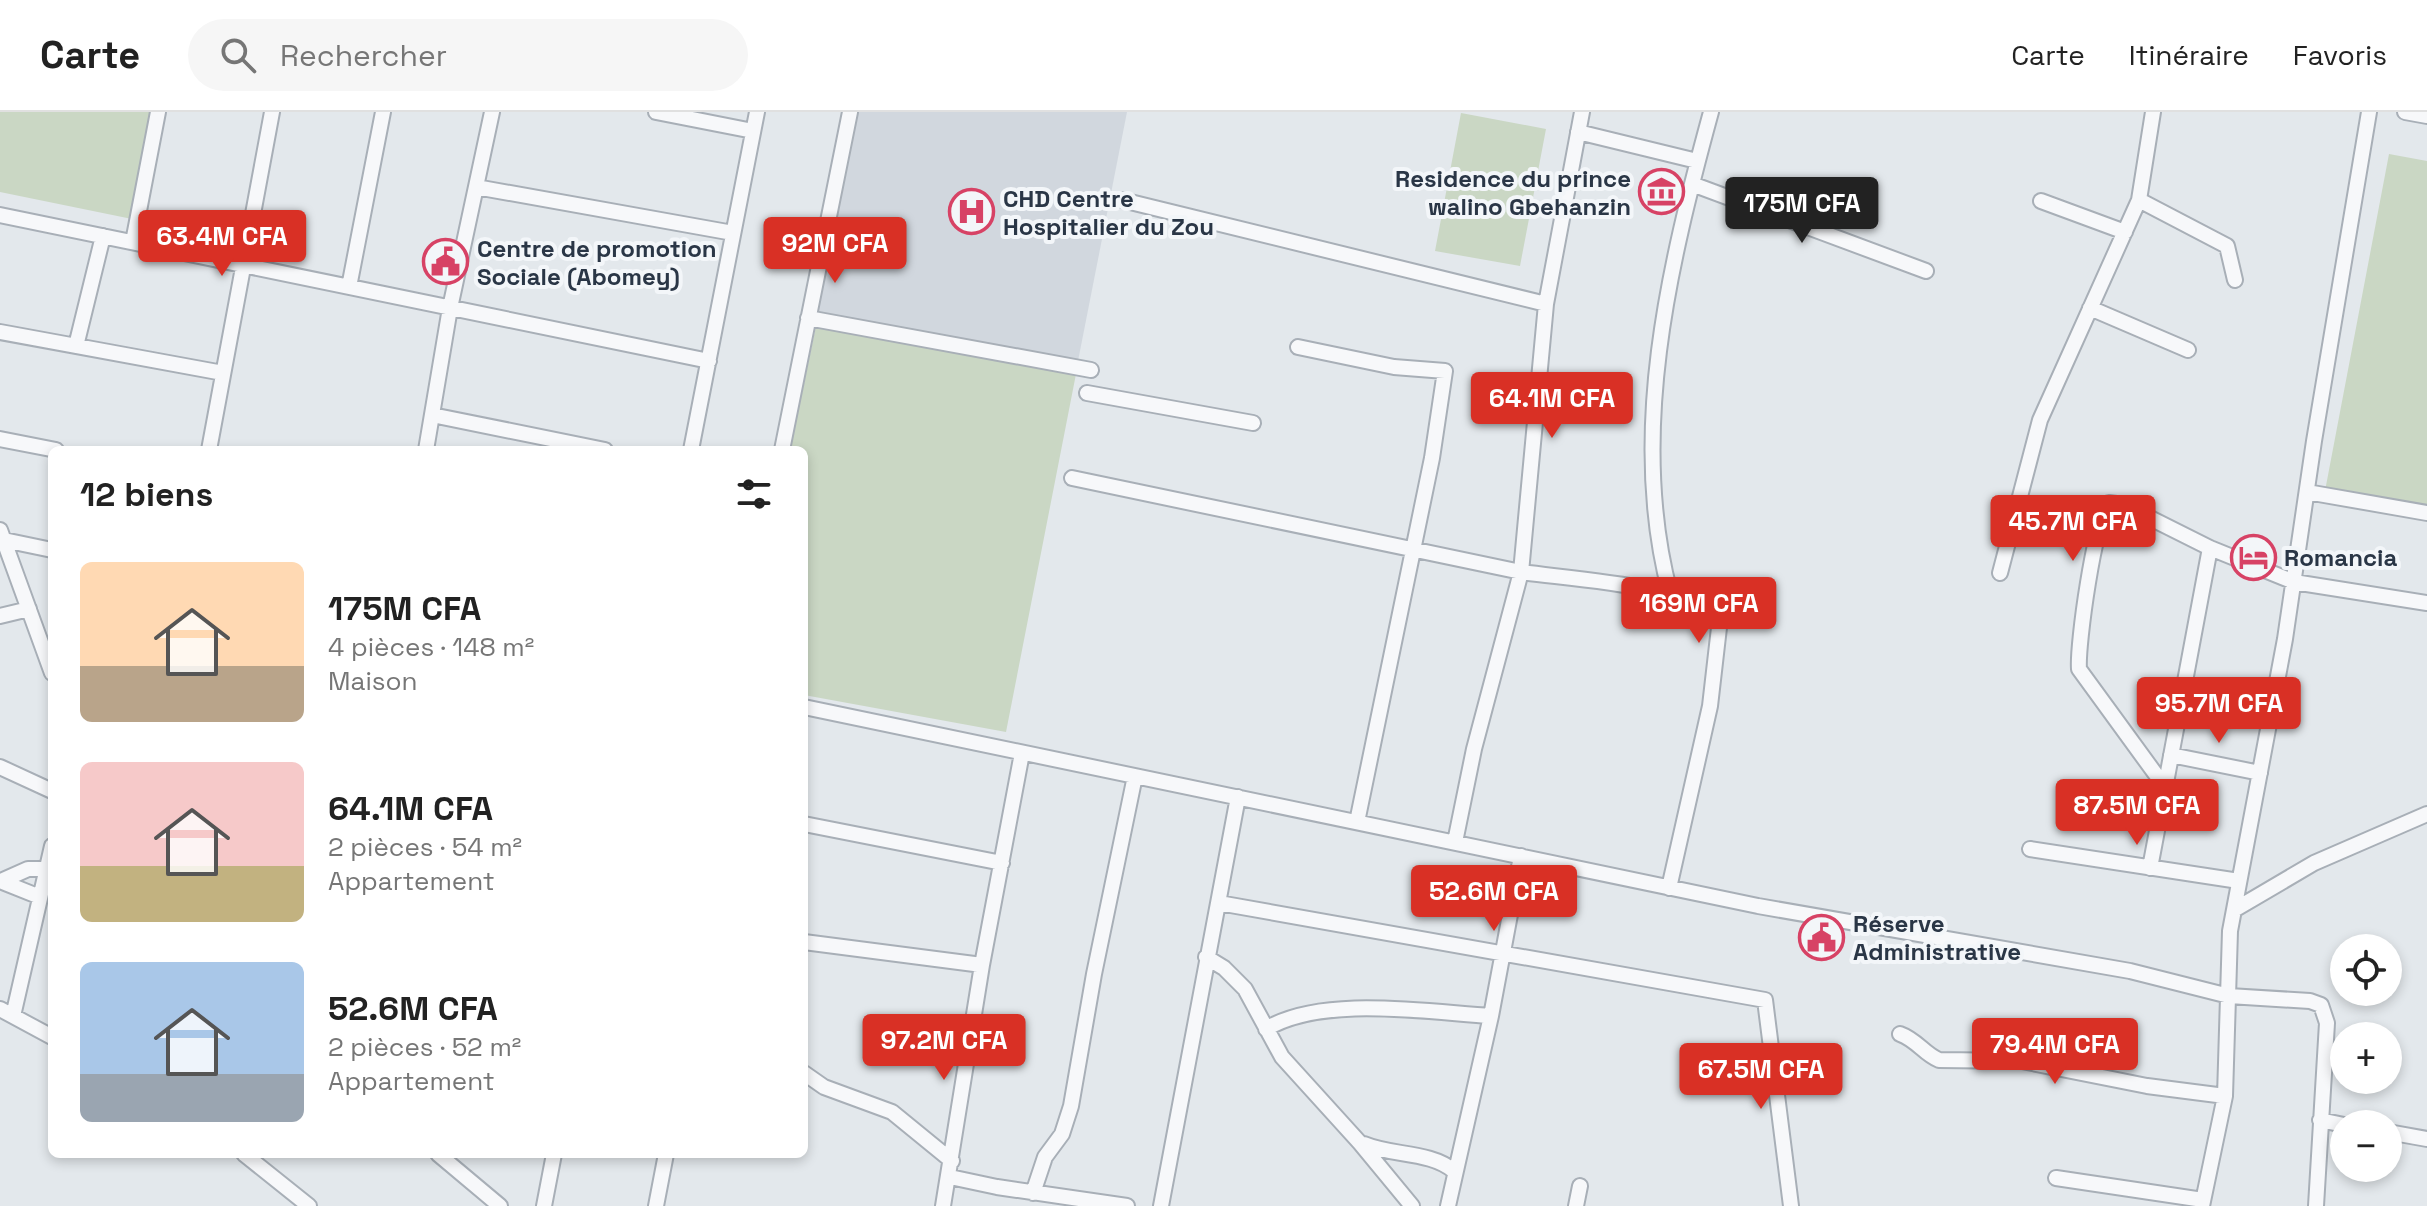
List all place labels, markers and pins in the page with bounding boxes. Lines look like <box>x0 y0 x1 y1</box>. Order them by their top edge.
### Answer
place label: Residence du prince walino Gbehanzin <box>1395 163 1631 222</box>
museum icon: Residence du prince walino Gbehanzin <box>1638 168 1686 216</box>
pin: 175M CFA <box>1719 177 1885 245</box>
place label: CHD Centre Hospitalier du Zou <box>1003 183 1214 242</box>
hospital icon: CHD Centre Hospitalier du Zou <box>948 188 996 236</box>
pin: 63.4M CFA <box>130 210 314 278</box>
pin: 92M CFA <box>761 217 909 285</box>
place label: Centre de promotion Sociale (Abomey) <box>477 233 717 292</box>
public building icon: Centre de promotion Sociale (Abomey) <box>422 238 470 286</box>
pin: 64.1M CFA <box>1460 372 1644 440</box>
pin: 45.7M CFA <box>1981 495 2165 563</box>
hotel icon: Romancia <box>2229 533 2277 581</box>
place label: Romancia <box>2284 542 2397 573</box>
pin: 169M CFA <box>1616 577 1782 645</box>
pin: 95.7M CFA <box>2127 677 2311 745</box>
pin: 87.5M CFA <box>2045 779 2229 847</box>
pin: 52.6M CFA <box>1402 865 1586 933</box>
place label: Réserve Administrative <box>1853 908 2021 967</box>
public building icon: Réserve Administrative <box>1798 913 1846 961</box>
pin: 97.2M CFA <box>852 1014 1036 1082</box>
pin: 79.4M CFA <box>1963 1018 2147 1086</box>
pin: 67.5M CFA <box>1669 1043 1853 1111</box>

